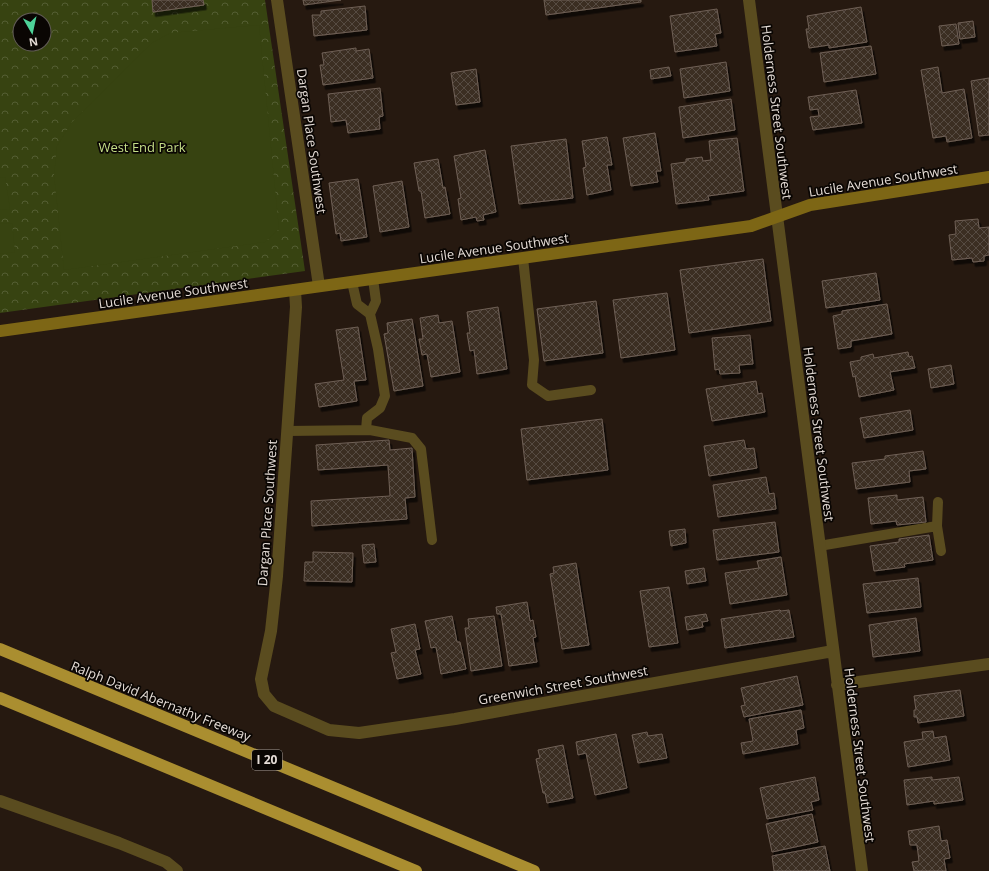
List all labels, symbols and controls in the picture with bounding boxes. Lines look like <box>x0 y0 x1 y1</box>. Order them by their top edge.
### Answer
north arrow <box>12 12 52 52</box>
street label: Holderness Street Southwest <box>757 24 797 201</box>
text: N <box>28 34 39 50</box>
street label: Dargan Place Southwest <box>293 67 331 215</box>
park label: West End Park <box>98 138 186 156</box>
street label: Lucile Avenue Southwest <box>807 159 959 201</box>
street label: Lucile Avenue Southwest <box>418 229 570 267</box>
street label: Lucile Avenue Southwest <box>97 274 249 312</box>
street label: Holderness Street Southwest <box>799 346 839 523</box>
street label: Dargan Place Southwest <box>253 439 281 587</box>
street label: Ralph David Abernathy Freeway <box>68 657 254 746</box>
street label: Greenwich Street Southwest <box>477 661 649 709</box>
street label: Holderness Street Southwest <box>840 667 880 844</box>
road number: I 20 <box>252 750 282 770</box>

